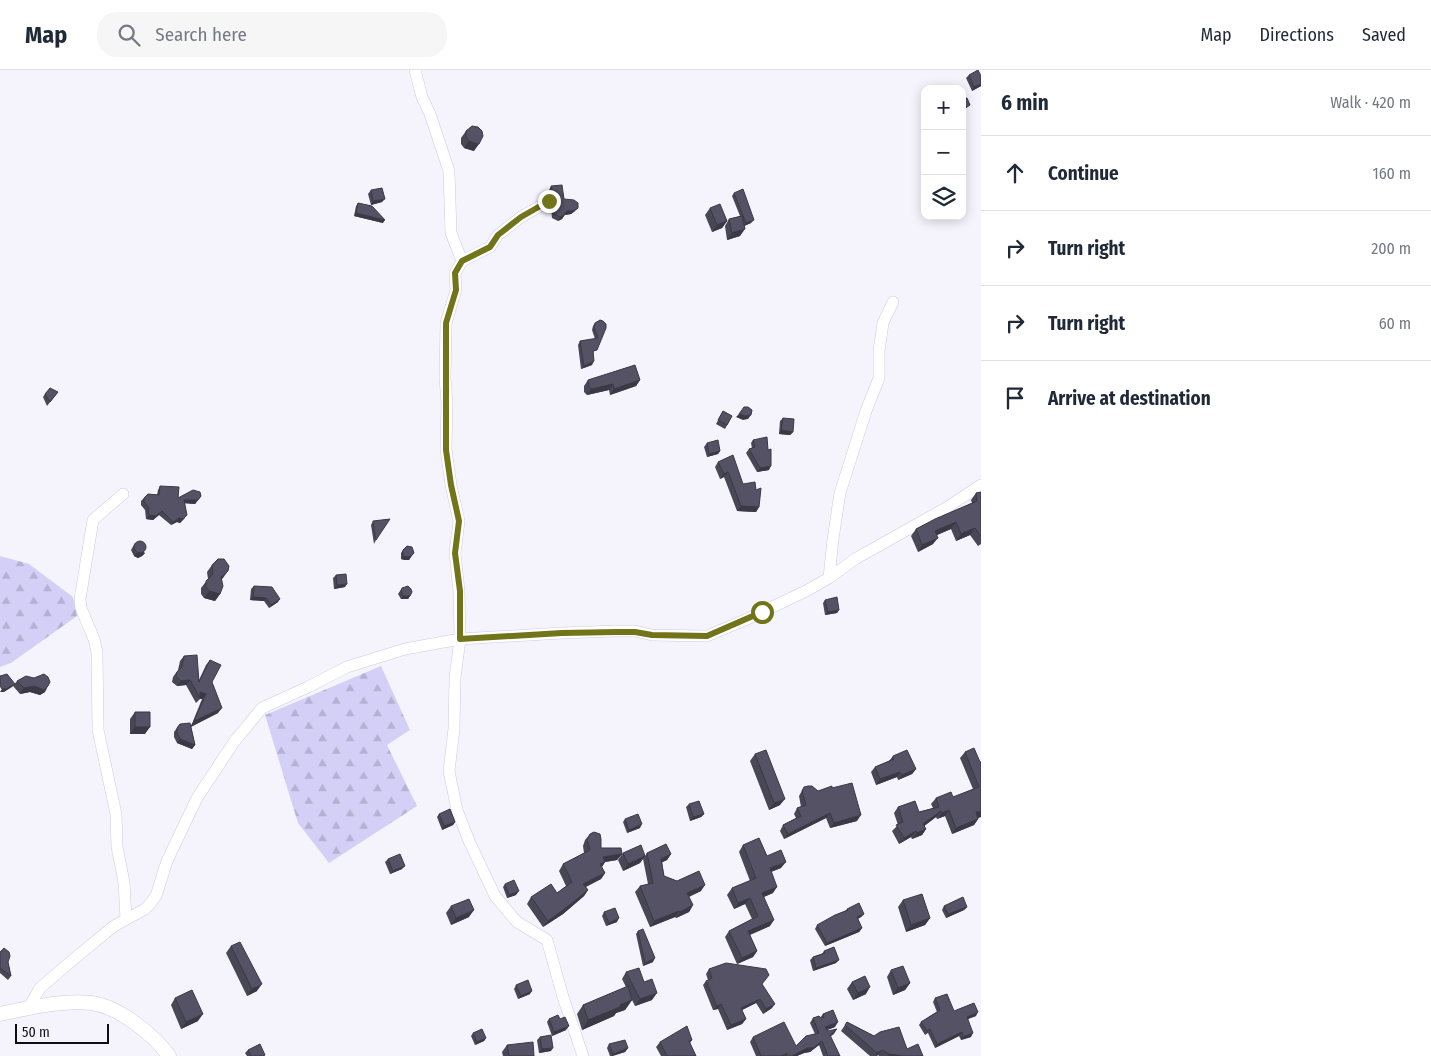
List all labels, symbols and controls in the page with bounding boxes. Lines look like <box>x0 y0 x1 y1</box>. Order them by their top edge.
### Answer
search box <box>97 12 447 57</box>
text: Map <box>25 21 67 49</box>
icon: search <box>115 21 143 49</box>
text: Search here <box>155 23 247 46</box>
text: Map <box>1200 24 1232 46</box>
text: Directions <box>1260 24 1334 46</box>
text: Saved <box>1362 24 1406 46</box>
map controls <box>921 85 966 220</box>
button: + <box>921 85 966 130</box>
text: 6 min <box>1001 90 1049 116</box>
text: Walk · 420 m <box>1330 93 1411 112</box>
button: − <box>921 130 966 175</box>
icon: ahead <box>1001 159 1029 187</box>
text: Continue <box>1048 162 1119 185</box>
text: 160 m <box>1372 164 1411 183</box>
button: layers <box>921 175 966 220</box>
route end <box>538 190 561 213</box>
icon: right <box>1001 234 1029 262</box>
text: Turn right <box>1048 237 1125 260</box>
text: 200 m <box>1371 239 1411 258</box>
icon: right <box>1001 309 1029 337</box>
text: Turn right <box>1048 312 1125 335</box>
text: 60 m <box>1379 314 1411 333</box>
icon: arrive <box>1001 384 1029 412</box>
text: Arrive at destination <box>1048 387 1211 410</box>
route start <box>751 601 774 624</box>
scale bar <box>15 1021 109 1044</box>
text: 50 m <box>22 1024 50 1041</box>

